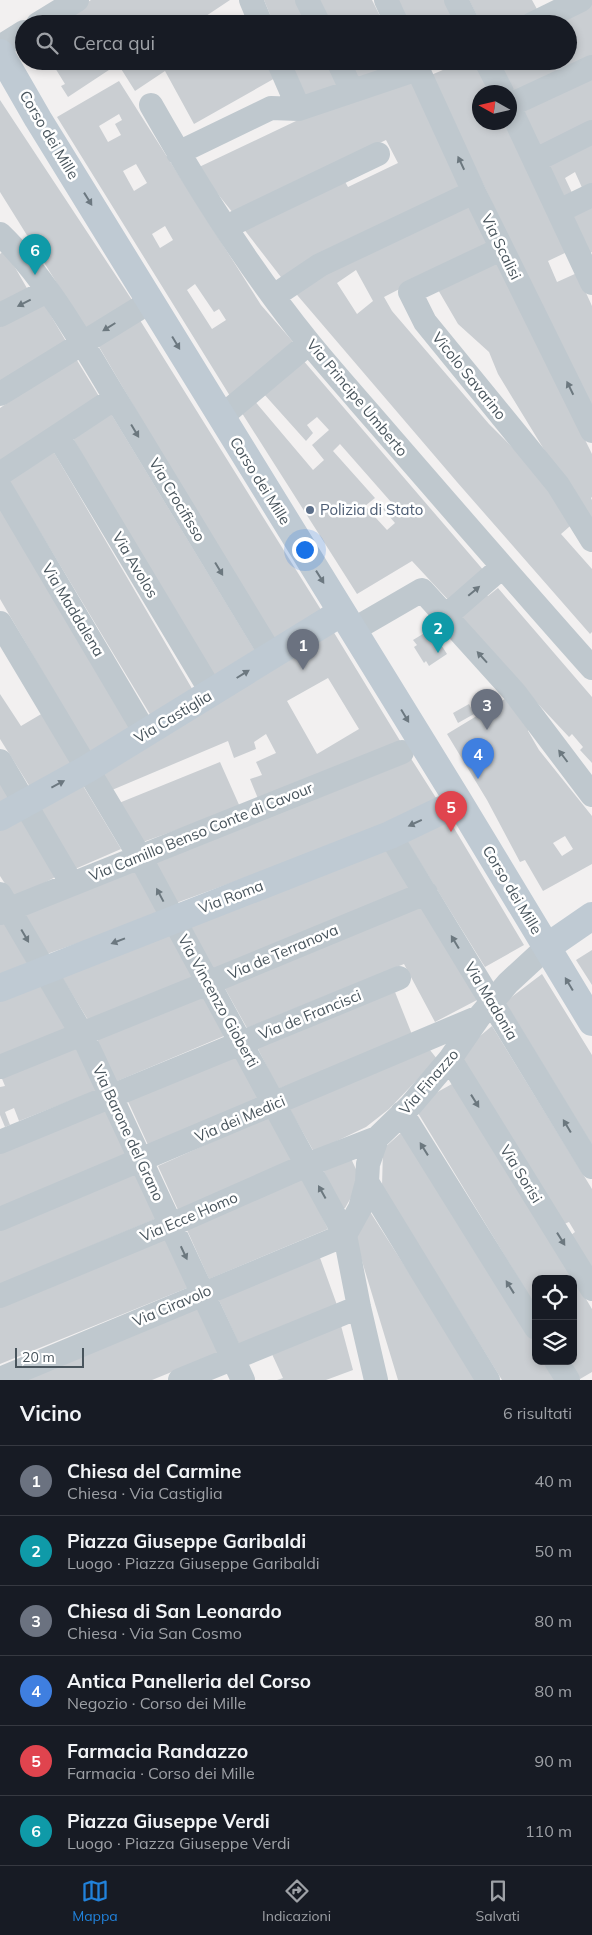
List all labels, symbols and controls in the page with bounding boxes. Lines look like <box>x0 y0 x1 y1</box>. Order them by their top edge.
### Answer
search box <box>15 15 577 70</box>
icon: search <box>33 29 61 57</box>
text: Cerca qui <box>73 31 155 55</box>
north arrow <box>472 85 517 130</box>
street label: Corso dei Mille <box>16 87 83 182</box>
one-way arrow <box>456 156 464 170</box>
one-way arrow <box>83 193 92 206</box>
street label: Via Scalisi <box>477 211 526 283</box>
pin: 6 <box>19 234 51 275</box>
one-way arrow <box>16 299 31 307</box>
one-way arrow <box>103 322 116 332</box>
street label: Vicolo Savarino <box>428 328 511 423</box>
street label: Via Principe Umberto <box>303 335 412 460</box>
one-way arrow <box>171 336 180 349</box>
one-way arrow <box>566 380 574 395</box>
one-way arrow <box>130 424 139 437</box>
street label: Corso dei Mille <box>226 433 295 528</box>
street label: Via Crocifisso <box>145 454 210 545</box>
place label: Polizia di Stato <box>320 500 423 519</box>
marker: Polizia di Stato <box>304 504 316 516</box>
street label: Via Avolos <box>108 528 163 601</box>
your location <box>292 537 318 563</box>
street label: Via Maddalena <box>38 560 109 660</box>
one-way arrow <box>215 563 224 576</box>
one-way arrow <box>316 571 325 584</box>
one-way arrow <box>467 586 480 597</box>
pin: 2 <box>422 612 454 653</box>
pin: 1 <box>287 629 319 670</box>
one-way arrow <box>477 650 488 663</box>
one-way arrow <box>236 670 249 679</box>
street label: Via Castiglia <box>130 686 215 747</box>
pin: 3 <box>471 689 503 730</box>
one-way arrow <box>401 709 410 722</box>
pin: 4 <box>462 738 494 779</box>
one-way arrow <box>557 750 568 763</box>
street label: Via Camillo Benso Conte di Cavour <box>86 778 316 885</box>
one-way arrow <box>51 780 65 789</box>
pin: 5 <box>435 791 467 832</box>
one-way arrow <box>408 819 422 827</box>
street label: Corso dei Mille <box>479 842 546 937</box>
street label: Via Roma <box>196 875 266 918</box>
one-way arrow <box>156 889 165 902</box>
street label: Via de Terranova <box>225 920 341 983</box>
one-way arrow <box>20 929 29 942</box>
street label: Via Vincenzo Gioberti <box>174 931 263 1071</box>
one-way arrow <box>451 935 460 948</box>
one-way arrow <box>110 937 125 945</box>
street label: Via Madonia <box>461 958 522 1043</box>
one-way arrow <box>565 978 574 991</box>
street label: Via de Francisci <box>256 985 364 1044</box>
street label: Via Finazzo <box>395 1045 462 1118</box>
street label: Via Barone del Grano <box>89 1062 168 1204</box>
street label: Via dei Medici <box>192 1091 288 1146</box>
one-way arrow <box>471 1094 480 1107</box>
one-way arrow <box>562 1119 571 1132</box>
street label: Via Sorisi <box>496 1141 547 1206</box>
one-way arrow <box>420 1142 429 1155</box>
one-way arrow <box>317 1185 326 1199</box>
street label: Via Ecce Homo <box>137 1187 240 1246</box>
one-way arrow <box>557 1232 566 1245</box>
one-way arrow <box>180 1246 188 1260</box>
map controls <box>532 1275 577 1365</box>
button: locate <box>532 1275 577 1320</box>
street label: Via Ciravolo <box>130 1280 214 1331</box>
one-way arrow <box>505 1280 515 1294</box>
button: layers <box>532 1320 577 1365</box>
scale bar <box>15 1345 84 1368</box>
text: 20 m <box>22 1348 55 1366</box>
text: Vicino <box>20 1400 82 1426</box>
text: 6 risultati <box>503 1403 572 1423</box>
text: Chiesa del Carmine <box>67 1459 242 1483</box>
text: 1 <box>31 1471 41 1491</box>
text: 40 m <box>535 1471 572 1491</box>
text: Chiesa · Via Castiglia <box>67 1483 223 1503</box>
text: Piazza Giuseppe Garibaldi <box>67 1529 306 1553</box>
text: 2 <box>31 1541 41 1561</box>
text: 50 m <box>535 1541 572 1561</box>
text: Luogo · Piazza Giuseppe Garibaldi <box>67 1553 320 1573</box>
text: Chiesa di San Leonardo <box>67 1599 282 1623</box>
text: 3 <box>31 1611 41 1631</box>
text: 80 m <box>535 1611 572 1631</box>
text: Chiesa · Via San Cosmo <box>67 1623 242 1643</box>
text: Antica Panelleria del Corso <box>67 1669 311 1693</box>
text: 4 <box>31 1681 41 1701</box>
text: 80 m <box>535 1681 572 1701</box>
text: Negozio · Corso dei Mille <box>67 1693 246 1713</box>
text: Farmacia Randazzo <box>67 1739 248 1763</box>
text: 5 <box>31 1751 41 1771</box>
text: 90 m <box>535 1751 572 1771</box>
text: Farmacia · Corso dei Mille <box>67 1763 255 1783</box>
text: Piazza Giuseppe Verdi <box>67 1809 270 1833</box>
text: 6 <box>31 1821 41 1841</box>
text: 110 m <box>525 1821 572 1841</box>
text: Luogo · Piazza Giuseppe Verdi <box>67 1833 290 1853</box>
tab: Mappa <box>72 1877 118 1925</box>
tab: Indicazioni <box>262 1877 331 1925</box>
tab: Salvati <box>475 1877 520 1925</box>

